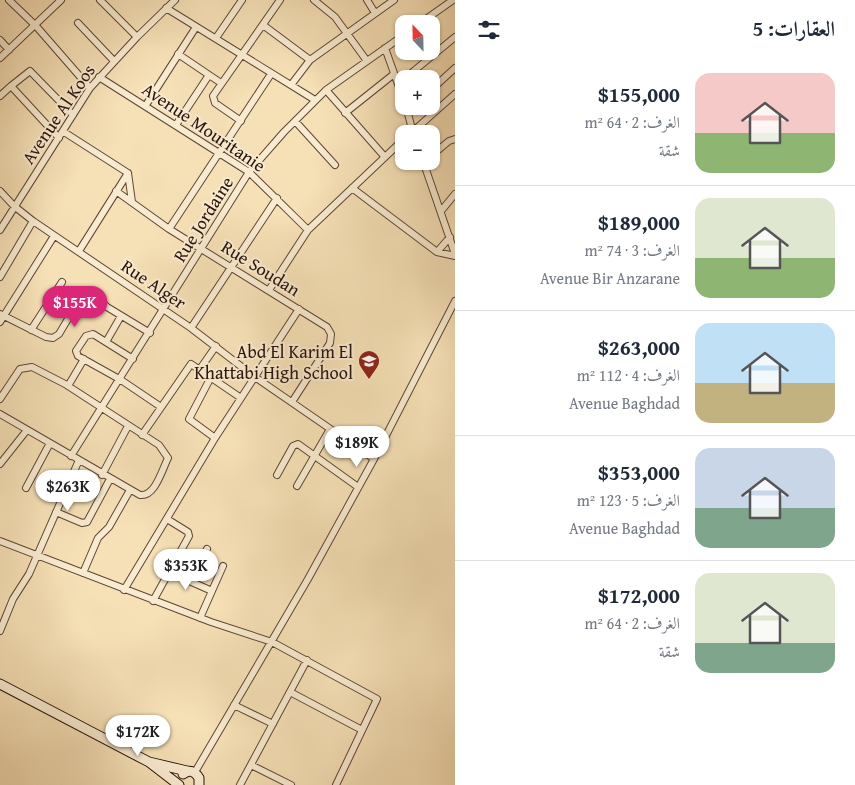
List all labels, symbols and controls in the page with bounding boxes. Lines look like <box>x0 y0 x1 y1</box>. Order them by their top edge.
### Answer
text: العقارات: 5 <box>753 13 835 44</box>
north arrow <box>395 15 440 60</box>
map controls <box>395 15 440 170</box>
icon: filters <box>475 16 503 44</box>
street label: Avenue Al Koos <box>15 59 101 169</box>
button: + <box>395 70 440 115</box>
street label: Avenue Mouritanie <box>137 76 271 178</box>
text: $155,000 <box>598 79 680 110</box>
icon: home <box>735 93 795 153</box>
text: الغرف: 2 · 64 m² <box>584 110 680 134</box>
button: − <box>395 125 440 170</box>
text: شقة <box>659 138 680 162</box>
street label: Rue Jordaine <box>166 171 240 267</box>
text: $189,000 <box>598 207 680 238</box>
icon: home <box>735 218 795 278</box>
street label: Rue Soudan <box>216 233 306 303</box>
text: الغرف: 3 · 74 m² <box>584 238 680 262</box>
street label: Rue Alger <box>116 252 192 316</box>
text: Avenue Bir Anzarane <box>540 266 680 290</box>
pin: $155K <box>40 286 110 328</box>
text: $155K <box>53 290 97 314</box>
text: $263,000 <box>598 332 680 363</box>
place label: Abd El Karim El Khattabi High School <box>194 338 353 386</box>
icon: home <box>735 343 795 403</box>
school or university icon: Abd El Karim El Khattabi High School <box>357 349 381 380</box>
text: الغرف: 4 · 112 m² <box>577 363 680 387</box>
text: Avenue Baghdad <box>569 391 680 415</box>
pin: $189K <box>322 426 392 468</box>
text: $189K <box>335 430 379 454</box>
text: $353,000 <box>598 457 680 488</box>
icon: home <box>735 468 795 528</box>
pin: $263K <box>33 470 103 512</box>
text: $263K <box>46 474 90 498</box>
text: الغرف: 5 · 123 m² <box>577 488 680 512</box>
text: Avenue Baghdad <box>569 516 680 540</box>
pin: $353K <box>151 548 221 591</box>
text: $353K <box>164 553 208 577</box>
text: $172,000 <box>598 580 680 611</box>
icon: home <box>735 593 795 653</box>
text: الغرف: 2 · 64 m² <box>584 611 680 635</box>
text: شقة <box>659 639 680 663</box>
pin: $172K <box>103 714 173 757</box>
text: $172K <box>116 719 160 743</box>

